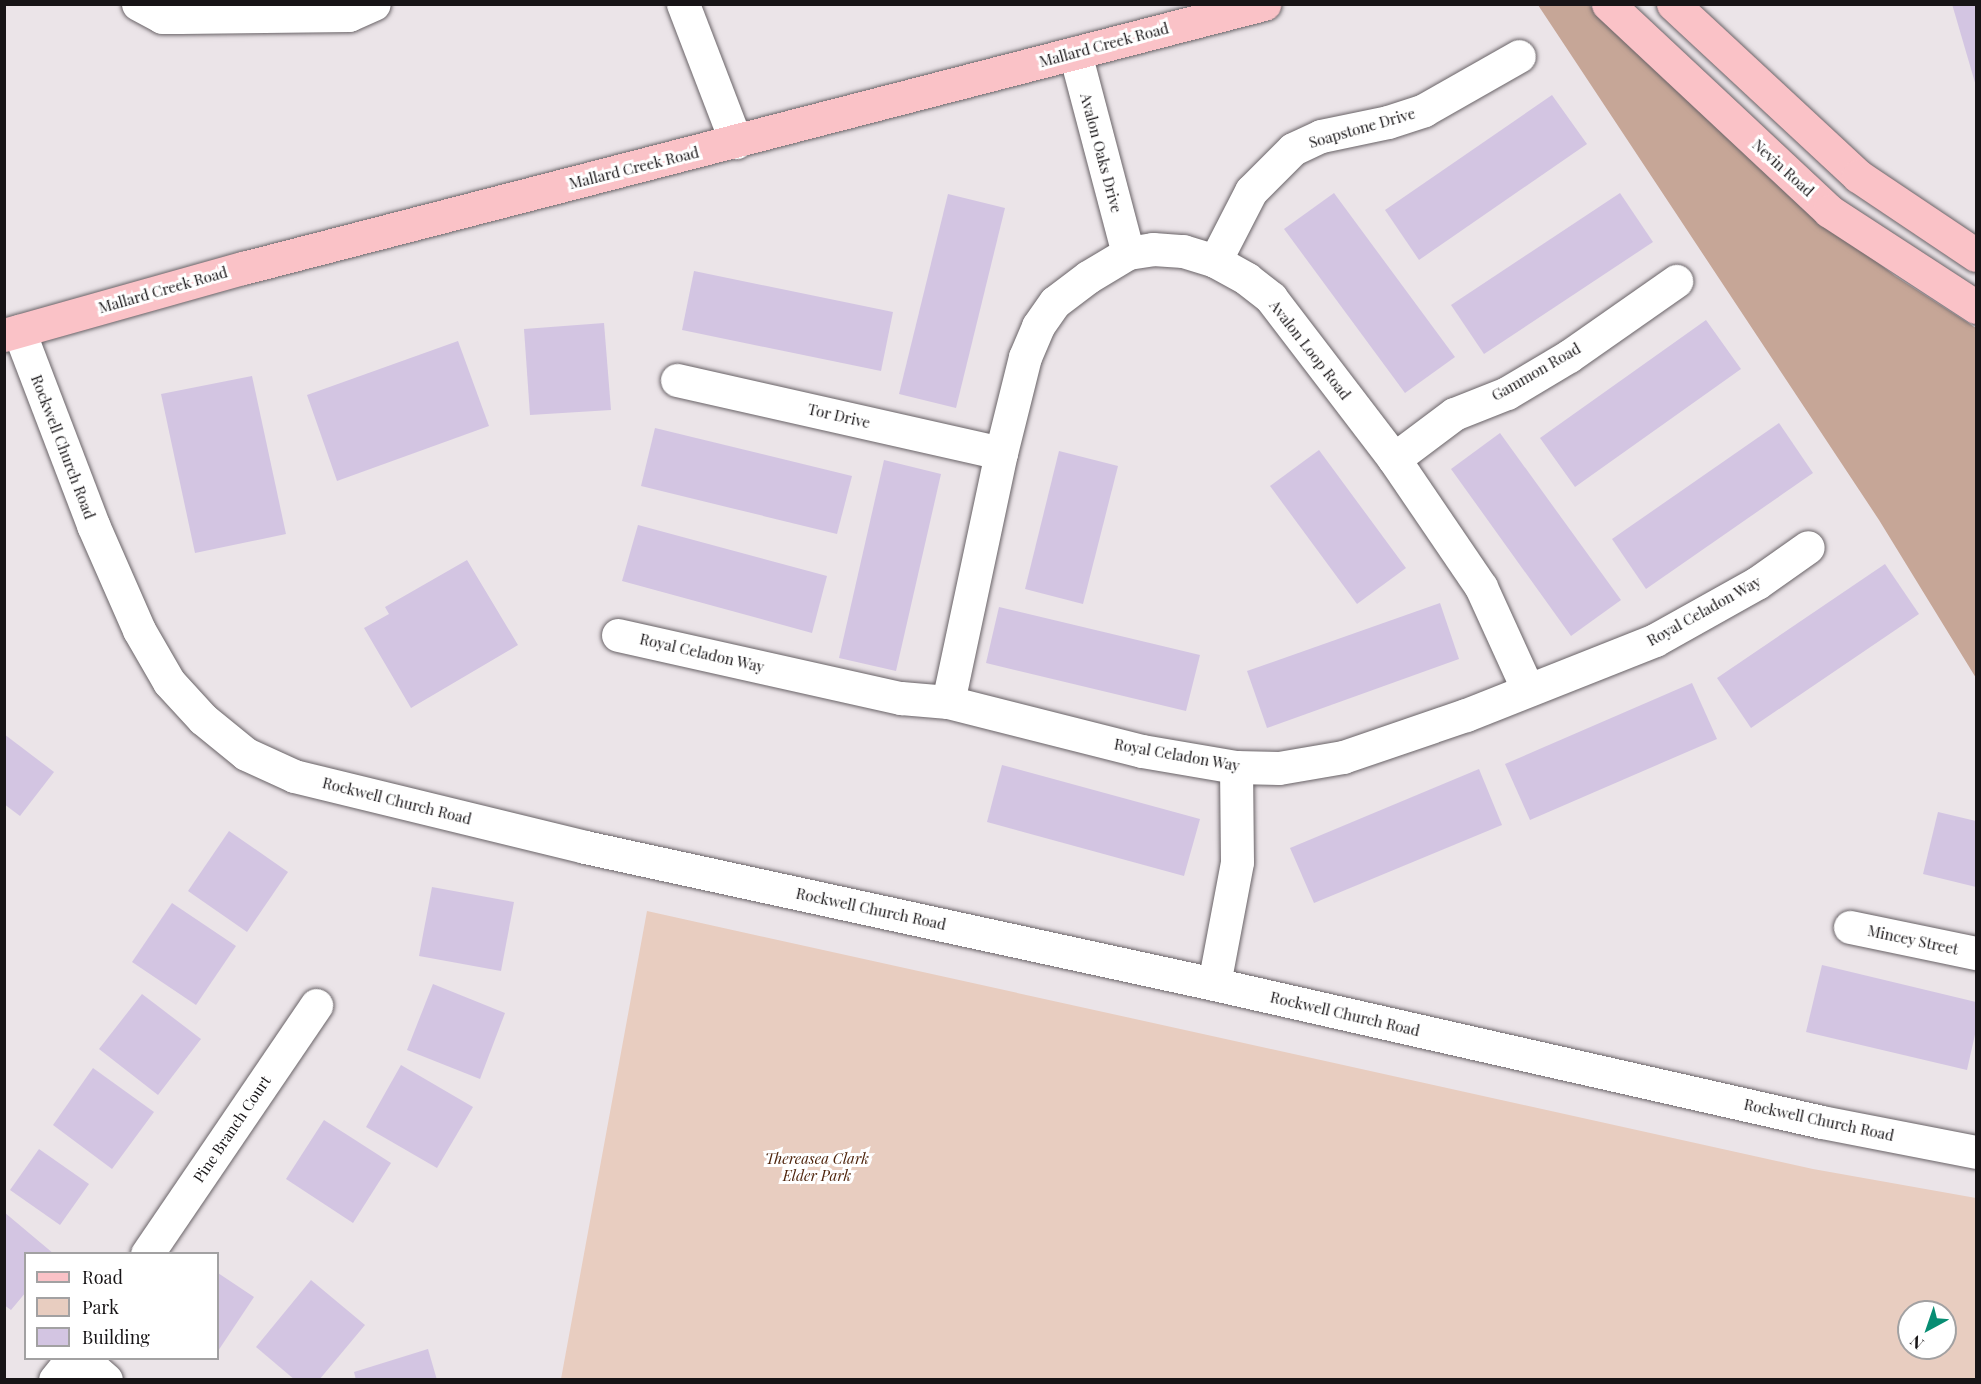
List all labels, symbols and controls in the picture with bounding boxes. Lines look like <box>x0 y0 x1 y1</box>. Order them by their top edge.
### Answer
street label: Mallard Creek Road <box>1037 19 1171 71</box>
street label: Avalon Oaks Drive <box>1076 91 1126 215</box>
street label: Soapstone Drive <box>1307 104 1417 152</box>
street label: Nevin Road <box>1749 136 1817 200</box>
street label: Mallard Creek Road <box>567 143 701 193</box>
street label: Mallard Creek Road <box>96 263 230 317</box>
street label: Avalon Loop Road <box>1266 297 1354 403</box>
street label: Gammon Road <box>1488 339 1584 405</box>
street label: Rockwell Church Road <box>27 372 99 522</box>
street label: Tor Drive <box>806 400 872 432</box>
street label: Royal Celadon Way <box>1644 572 1764 650</box>
street label: Royal Celadon Way <box>638 630 766 676</box>
street label: Royal Celadon Way <box>1112 735 1242 775</box>
street label: Rockwell Church Road <box>321 774 473 828</box>
street label: Rockwell Church Road <box>794 884 948 934</box>
street label: Mincey Street <box>1866 922 1960 958</box>
street label: Rockwell Church Road <box>1268 988 1422 1040</box>
street label: Pine Branch Court <box>190 1072 274 1186</box>
street label: Rockwell Church Road <box>1742 1095 1896 1145</box>
park label: Thereasea Clark Elder Park <box>765 1149 869 1184</box>
legend <box>24 1252 219 1360</box>
text: Road <box>82 1265 123 1289</box>
text: Park <box>82 1295 119 1319</box>
north arrow <box>1897 1300 1957 1360</box>
text: Building <box>82 1325 150 1349</box>
text: N <box>1905 1331 1928 1354</box>

